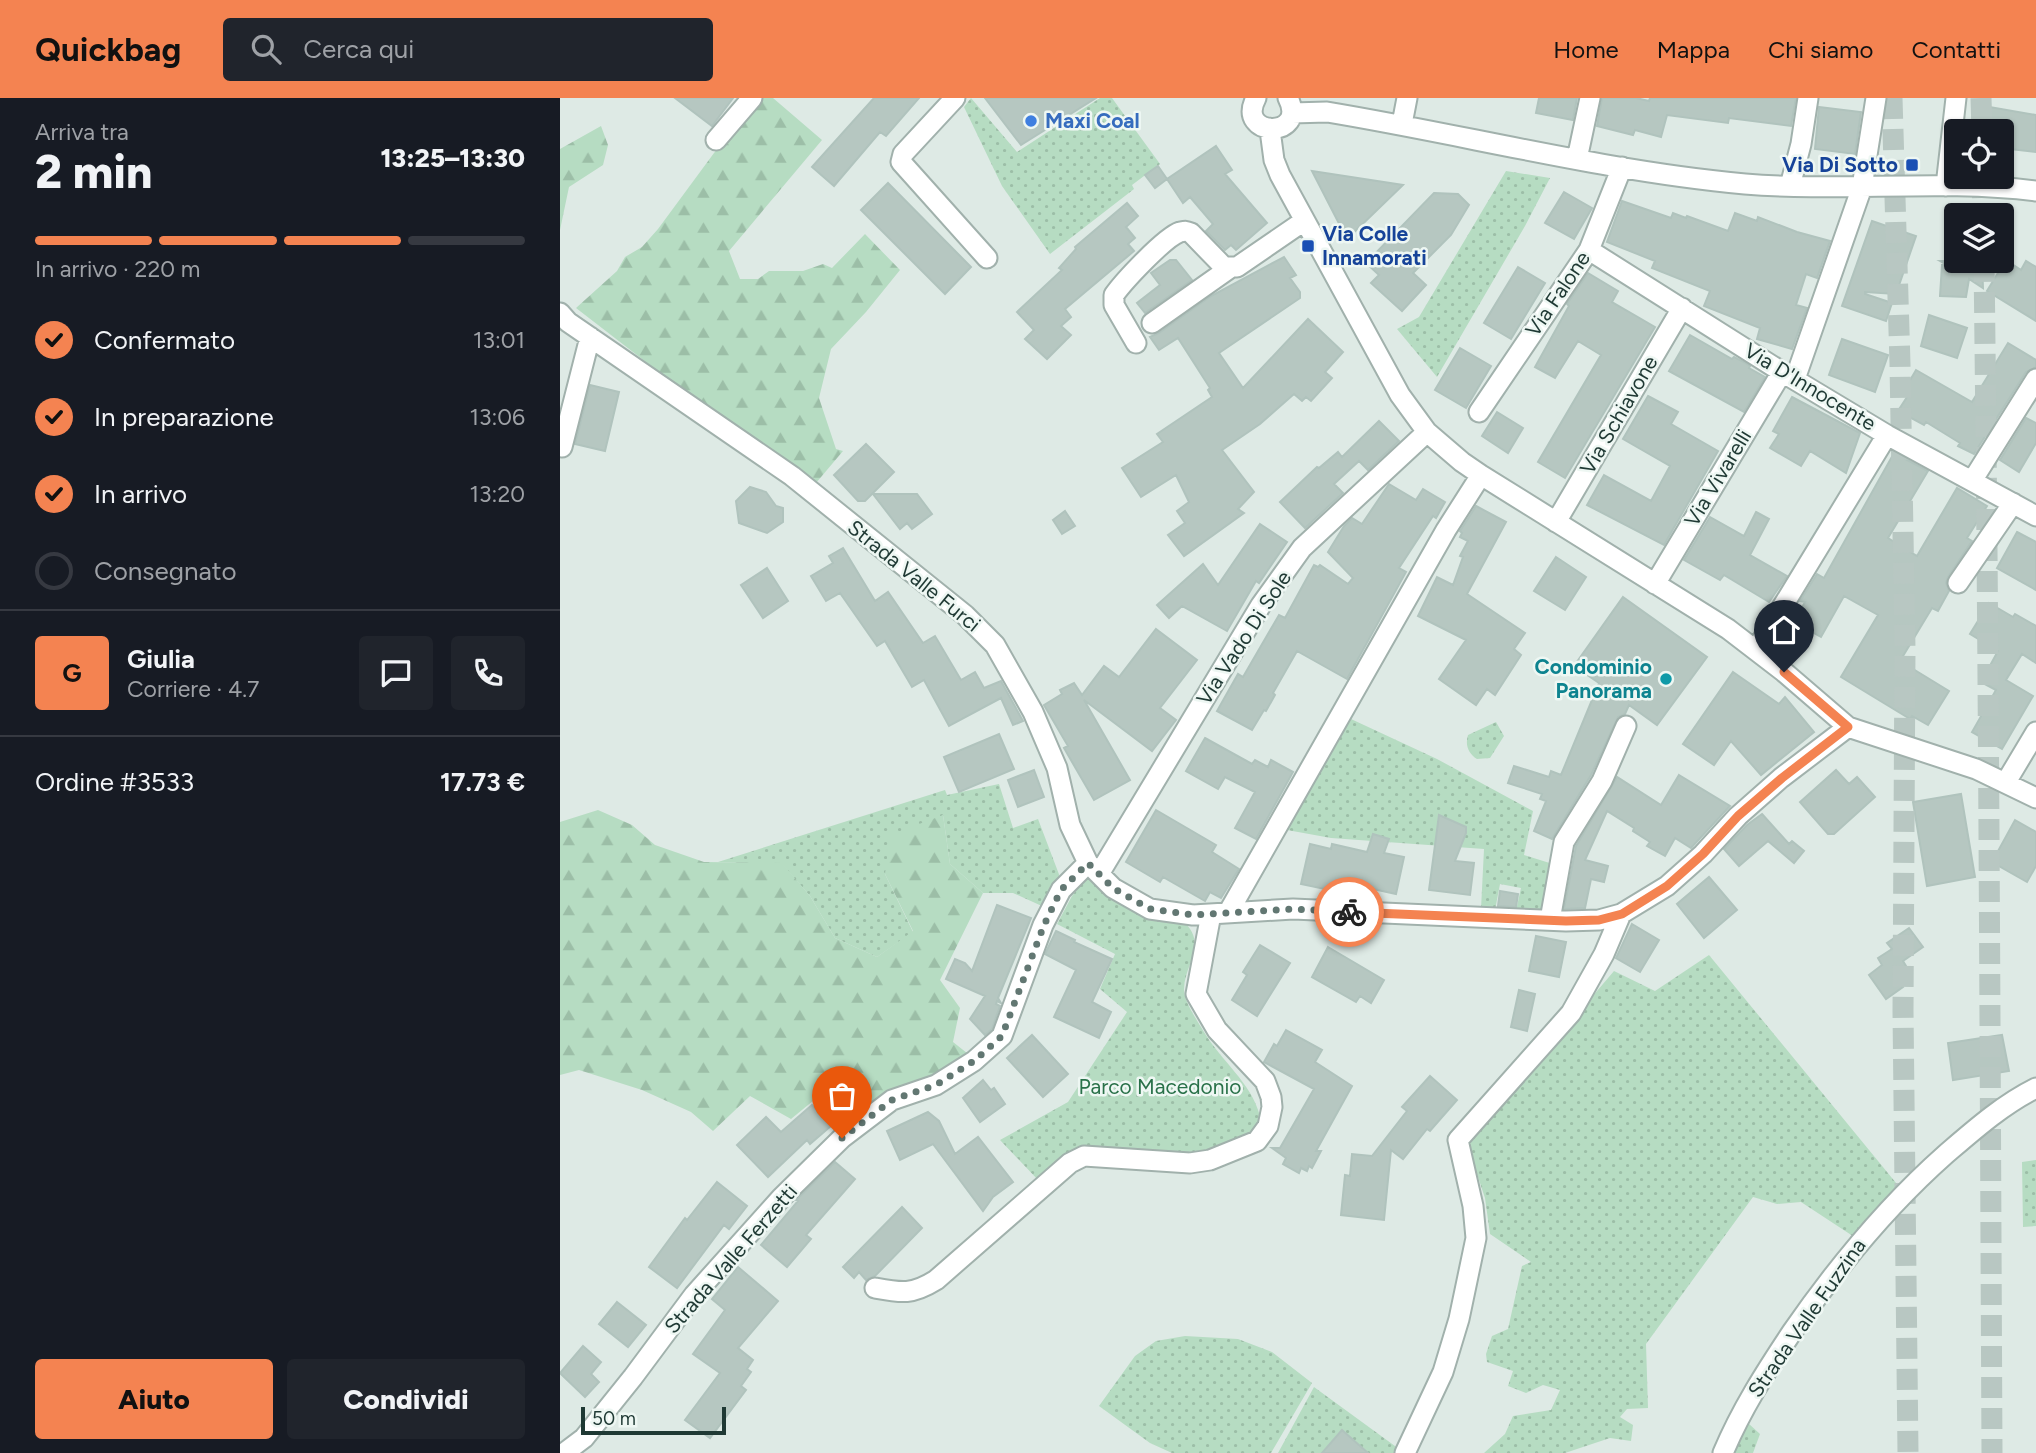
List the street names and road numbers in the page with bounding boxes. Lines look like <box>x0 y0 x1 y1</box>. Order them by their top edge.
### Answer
street label: Via Falone <box>1520 246 1595 341</box>
street label: Via D'Innocente <box>1740 337 1881 436</box>
street label: Via Schiavone <box>1575 351 1663 478</box>
street label: Via Vivarelli <box>1679 425 1756 531</box>
street label: Strada Valle Furci <box>843 514 986 637</box>
street label: Via Vado Di Sole <box>1191 566 1296 710</box>
street label: Strada Valle Ferzetti <box>659 1179 802 1338</box>
street label: Strada Valle Fuzzina <box>1742 1234 1871 1402</box>

